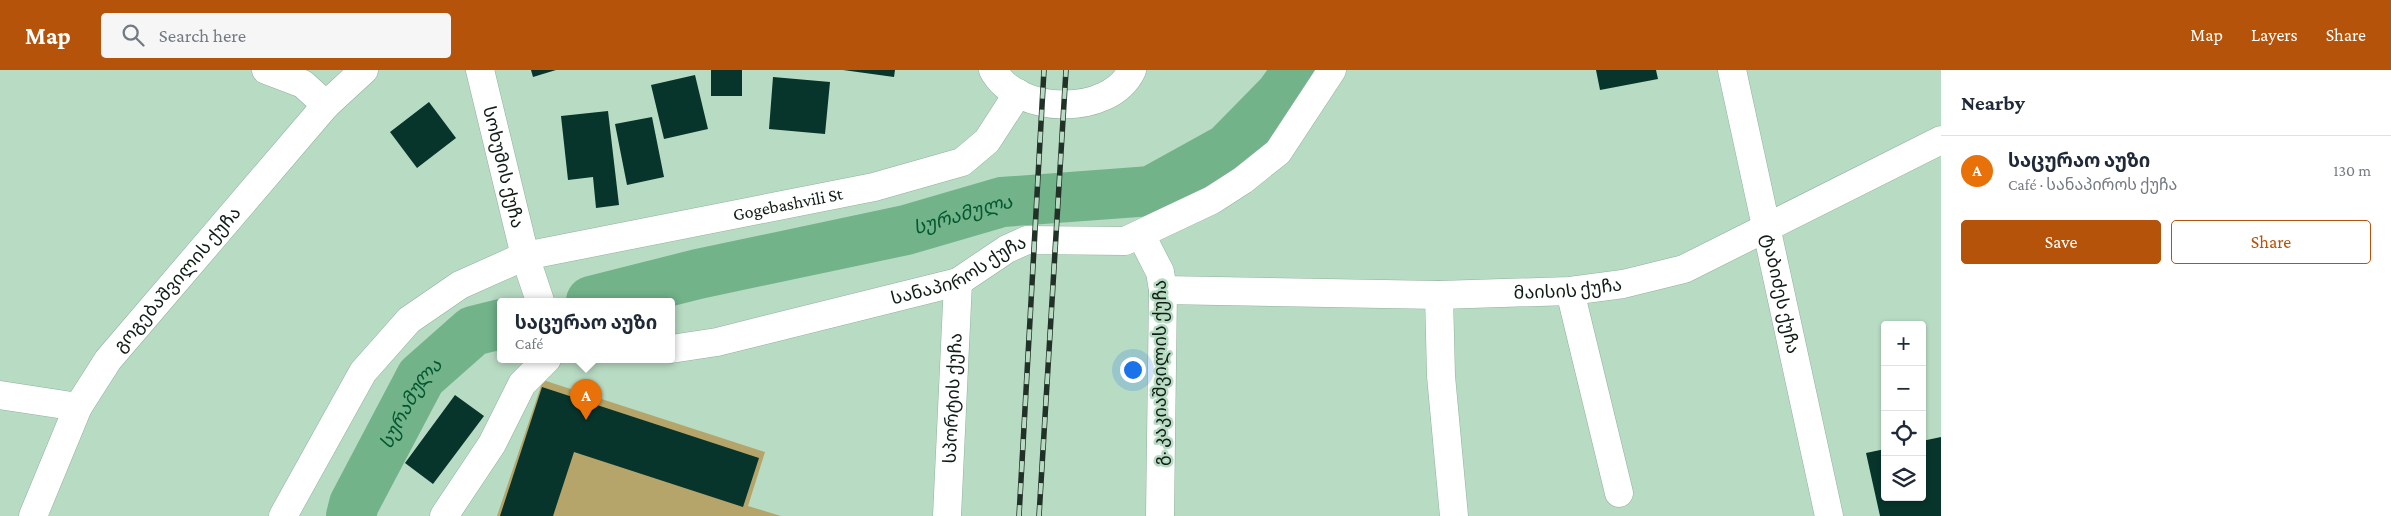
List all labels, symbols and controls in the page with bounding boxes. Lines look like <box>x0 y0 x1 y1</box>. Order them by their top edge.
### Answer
search box <box>101 13 451 58</box>
icon: search <box>119 21 147 49</box>
text: Map <box>25 22 71 49</box>
text: Search here <box>159 25 246 46</box>
text: Map <box>2190 25 2223 45</box>
text: Layers <box>2251 25 2298 45</box>
text: Share <box>2326 25 2366 45</box>
text: Nearby <box>1961 91 2025 115</box>
street label: სოხუმის ქუჩა <box>479 104 528 230</box>
text: საცურაო აუზი <box>2008 150 2150 171</box>
text: A <box>1972 162 1982 179</box>
text: 130 m <box>2333 162 2371 179</box>
text: Café · სანაპიროს ქუჩა <box>2008 176 2177 193</box>
street label: Gogebashvili St <box>731 183 845 225</box>
water label: სურამულა <box>911 191 1014 238</box>
street label: გოგებაშვილის ქუჩა <box>110 203 245 356</box>
button: Save <box>1961 220 2161 264</box>
button: Share <box>2171 220 2371 264</box>
street label: სანაპიროს ქუჩა <box>889 232 1029 308</box>
street label: ტაბიძეს ქუჩა <box>1757 232 1803 356</box>
street label: მაისის ქუჩა <box>1513 274 1623 303</box>
street label: გ. კაკიაშვილის ქუჩა <box>1150 280 1171 466</box>
popup <box>497 298 675 363</box>
text: საცურაო აუზი <box>515 312 657 333</box>
map controls <box>1881 321 1926 501</box>
button: + <box>1881 321 1926 366</box>
street label: სპორტის ქუჩა <box>939 332 966 464</box>
text: Café <box>515 335 543 352</box>
water label: სურამულა <box>375 354 446 452</box>
your location <box>1120 357 1146 383</box>
button: − <box>1881 366 1926 411</box>
pin: A <box>570 379 602 420</box>
button: locate <box>1881 411 1926 456</box>
button: layers <box>1881 456 1926 501</box>

